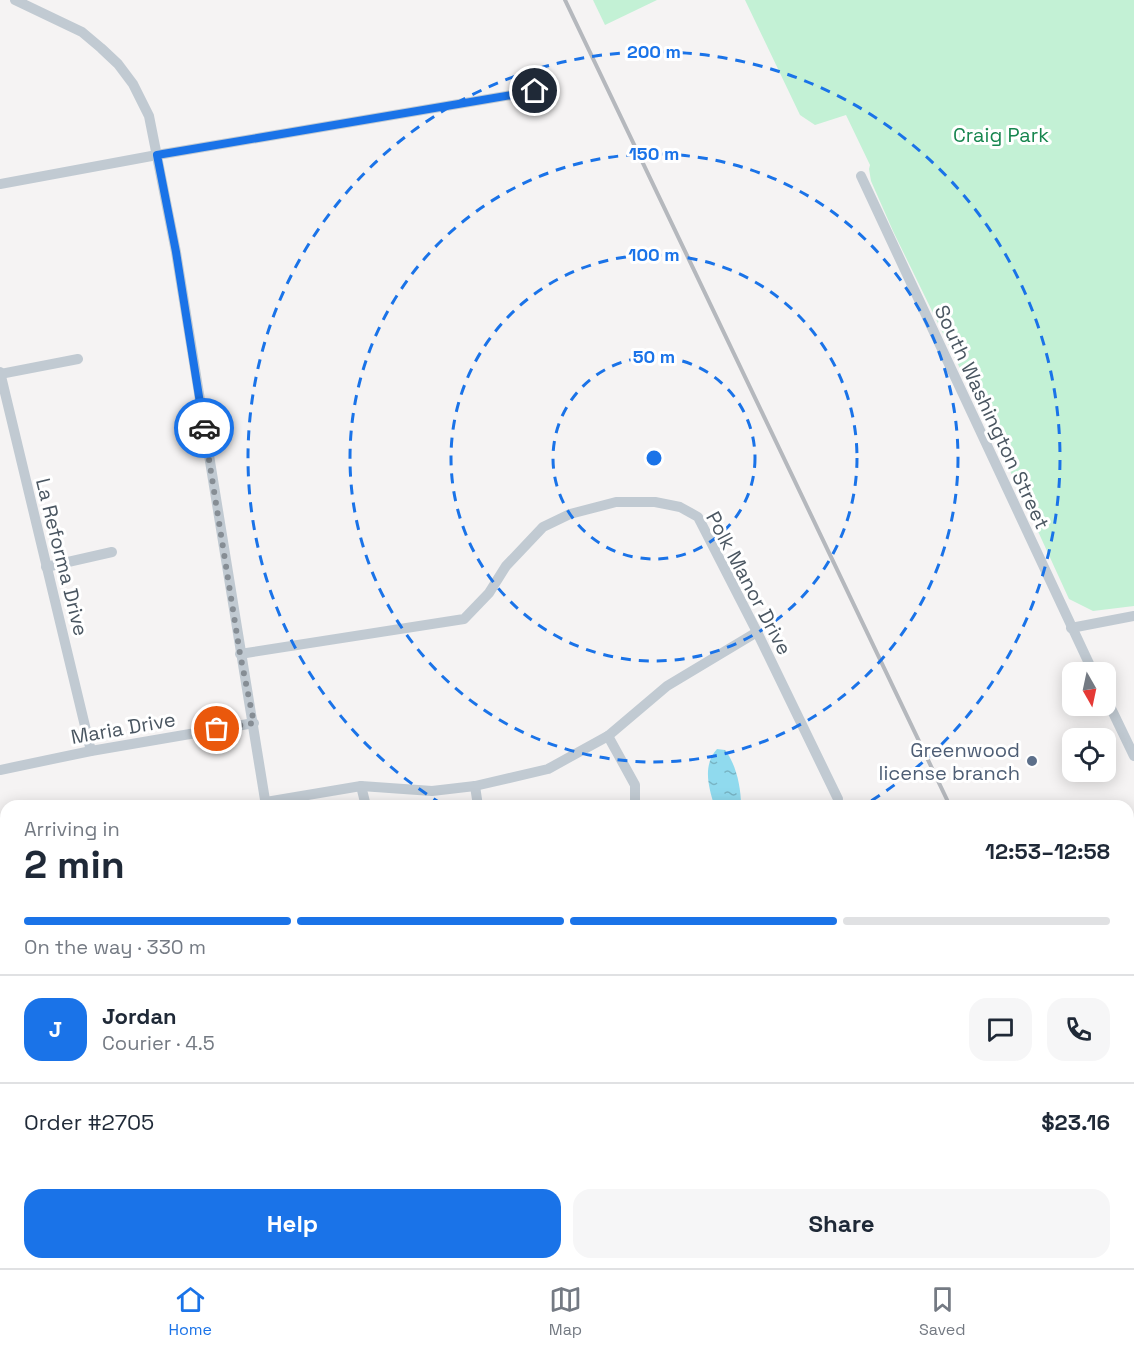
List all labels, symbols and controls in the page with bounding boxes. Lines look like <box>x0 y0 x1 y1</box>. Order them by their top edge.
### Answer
text: 200 m <box>627 40 681 63</box>
pin <box>509 65 560 116</box>
icon: home <box>518 74 551 107</box>
park label: Craig Park <box>953 122 1049 148</box>
text: 150 m <box>629 142 679 165</box>
text: 100 m <box>628 243 680 266</box>
street label: South Washington Street <box>929 301 1055 533</box>
text: 50 m <box>633 345 675 368</box>
courier <box>174 398 234 458</box>
icon: car <box>188 412 221 445</box>
centre of rings <box>644 448 664 468</box>
street label: La Reforma Drive <box>30 475 94 639</box>
street label: Polk Manor Drive <box>700 507 798 659</box>
north arrow <box>1062 662 1116 716</box>
map controls <box>1062 662 1116 782</box>
pin <box>191 703 242 754</box>
street label: Maria Drive <box>69 706 177 750</box>
icon: bag <box>200 712 233 745</box>
button: locate <box>1062 728 1116 782</box>
place label: Greenwood license branch <box>879 737 1020 786</box>
marker: Greenwood license branch <box>1025 754 1039 768</box>
text: Arriving in <box>24 816 120 842</box>
text: 12:53–12:58 <box>985 837 1110 865</box>
text: 2 min <box>24 840 125 889</box>
text: On the way · 330 m <box>24 934 206 960</box>
button: chat <box>969 998 1032 1061</box>
button: phone <box>1047 998 1110 1061</box>
text: Jordan <box>102 1002 177 1030</box>
text: J <box>49 1015 62 1043</box>
text: Courier · 4.5 <box>102 1030 215 1056</box>
text: Order #2705 <box>24 1108 154 1136</box>
text: $23.16 <box>1041 1108 1110 1136</box>
button: Help <box>24 1189 561 1258</box>
button: Share <box>573 1189 1110 1258</box>
tab: Home <box>168 1283 212 1340</box>
tab: Map <box>549 1283 582 1340</box>
tab: Saved <box>919 1283 966 1340</box>

